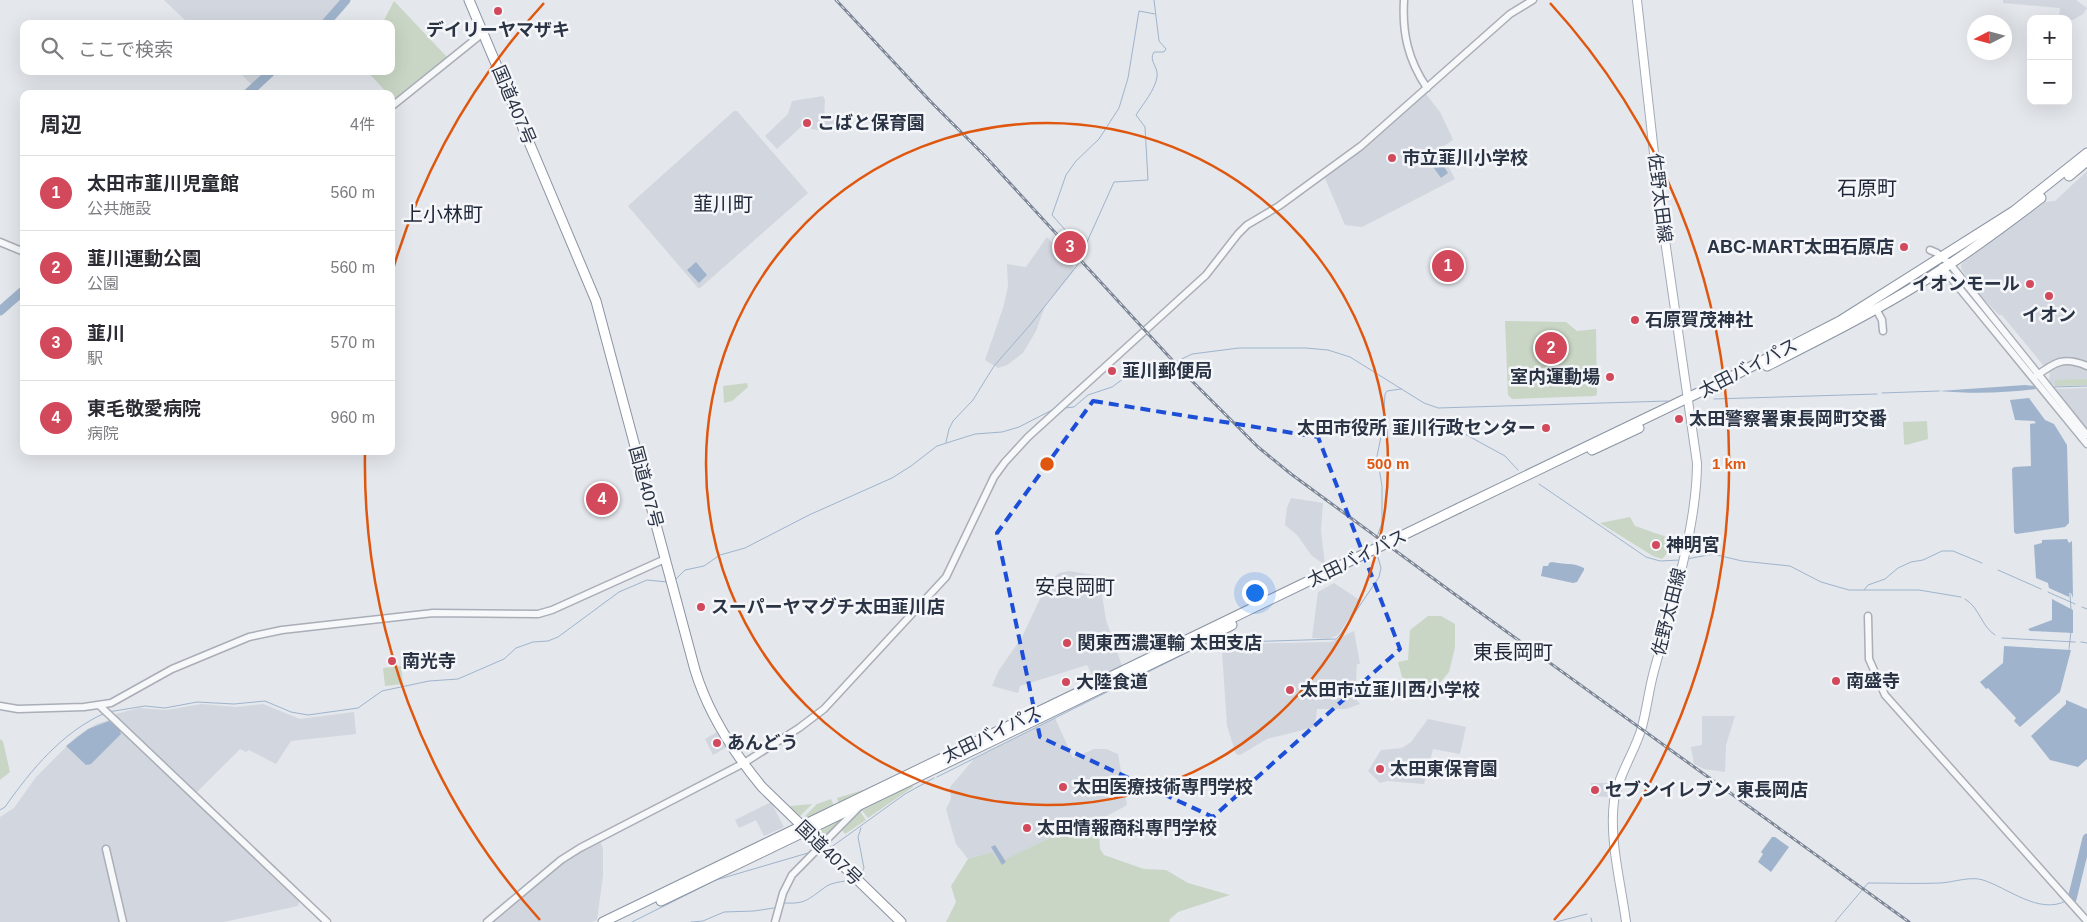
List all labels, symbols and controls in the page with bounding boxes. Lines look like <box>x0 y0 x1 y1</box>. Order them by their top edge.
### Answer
marker: デイリーヤマザキ <box>492 5 504 17</box>
north arrow <box>1967 15 2012 60</box>
map controls <box>2027 15 2072 105</box>
button: + <box>2027 15 2072 60</box>
search box <box>20 20 395 75</box>
place label: デイリーヤマザキ <box>426 20 570 40</box>
icon: search <box>38 34 66 62</box>
text: ここで検索 <box>78 39 173 60</box>
button: − <box>2027 60 2072 105</box>
street label: 国道407号 <box>488 62 540 148</box>
text: 周辺 <box>40 113 82 136</box>
place label: こばと保育園 <box>817 113 925 133</box>
text: 4件 <box>350 116 375 133</box>
marker: こばと保育園 <box>801 117 813 129</box>
place label: 市立韮川小学校 <box>1402 148 1528 168</box>
marker: 市立韮川小学校 <box>1386 152 1398 164</box>
street label: 佐野太田線 <box>1645 152 1675 244</box>
text: 太田市韮川児童館 <box>87 173 239 194</box>
district label: 石原町 <box>1837 177 1897 199</box>
text: 1 <box>52 184 60 201</box>
text: 560 m <box>331 184 375 201</box>
district label: 韮川町 <box>693 193 753 215</box>
text: 公共施設 <box>87 200 151 217</box>
district label: 上小林町 <box>403 203 483 225</box>
pin: 3 <box>1054 228 1086 266</box>
place label: ABC-MART太田石原店 <box>1707 237 1894 257</box>
marker: ABC-MART太田石原店 <box>1898 241 1910 253</box>
pin: 1 <box>1432 247 1464 285</box>
text: 韮川運動公園 <box>87 248 201 269</box>
text: 2 <box>52 259 60 276</box>
text: 560 m <box>331 259 375 276</box>
place label: イオンモール <box>1912 274 2020 294</box>
text: 公園 <box>87 275 119 292</box>
marker: イオンモール <box>2024 278 2036 290</box>
marker: イオン <box>2043 290 2055 302</box>
place label: イオン <box>2022 305 2076 325</box>
place label: 石原賀茂神社 <box>1645 310 1753 330</box>
marker: 石原賀茂神社 <box>1629 314 1641 326</box>
text: 韮川 <box>87 323 125 344</box>
pin: 2 <box>1535 329 1567 367</box>
text: 3 <box>52 334 60 351</box>
text: 570 m <box>331 334 375 351</box>
street label: 太田バイパス <box>1696 335 1800 401</box>
text: 駅 <box>87 350 103 367</box>
place label: 韮川郵便局 <box>1122 361 1212 381</box>
marker: 韮川郵便局 <box>1106 365 1118 377</box>
place label: 室内運動場 <box>1510 367 1600 387</box>
marker: 室内運動場 <box>1604 371 1616 383</box>
text: 東毛敬愛病院 <box>87 398 201 419</box>
text: 4 <box>52 409 60 426</box>
text: 960 m <box>331 409 375 426</box>
place label: 太田警察署東長岡町交番 <box>1689 409 1887 429</box>
marker: 太田警察署東長岡町交番 <box>1673 413 1685 425</box>
place label: 太田市役所 韮川行政センター <box>1297 417 1536 438</box>
marker: 太田市役所 韮川行政センター <box>1540 422 1552 434</box>
text: 病院 <box>87 425 119 442</box>
street label: 国道407号 <box>625 444 667 530</box>
centre of rings <box>1038 455 1056 473</box>
text: 500 m <box>1367 455 1409 472</box>
text: 1 km <box>1712 455 1746 472</box>
pin: 4 <box>586 480 618 518</box>
street label: 太田バイパス <box>1304 525 1410 591</box>
place label: 神明宮 <box>1666 535 1720 555</box>
marker: 神明宮 <box>1650 539 1662 551</box>
street label: 佐野太田線 <box>1648 566 1690 658</box>
district label: 安良岡町 <box>1035 576 1115 598</box>
your location <box>1242 580 1268 606</box>
place label: スーパーヤマグチ太田韮川店 <box>711 597 945 617</box>
marker: スーパーヤマグチ太田韮川店 <box>695 601 707 613</box>
place label: 関東西濃運輸 太田支店 <box>1077 633 1262 653</box>
marker: 関東西濃運輸 太田支店 <box>1061 637 1073 649</box>
district label: 東長岡町 <box>1473 641 1553 663</box>
place label: 南光寺 <box>402 651 456 671</box>
marker: 南光寺 <box>386 655 398 667</box>
place label: 南盛寺 <box>1846 671 1900 691</box>
place label: 大陸食道 <box>1076 672 1148 692</box>
marker: 南盛寺 <box>1830 675 1842 687</box>
marker: 大陸食道 <box>1060 676 1072 688</box>
place label: 太田市立韮川西小学校 <box>1300 680 1480 700</box>
marker: 太田市立韮川西小学校 <box>1284 684 1296 696</box>
street label: 太田バイパス <box>939 701 1045 767</box>
place label: あんどう <box>727 733 798 753</box>
marker: あんどう <box>711 737 723 749</box>
place label: 太田東保育園 <box>1390 759 1498 779</box>
marker: 太田東保育園 <box>1374 763 1386 775</box>
place label: 太田医療技術専門学校 <box>1073 777 1253 797</box>
place label: セブンイレブン 東長岡店 <box>1605 780 1808 800</box>
marker: 太田医療技術専門学校 <box>1057 781 1069 793</box>
marker: セブンイレブン 東長岡店 <box>1589 784 1601 796</box>
street label: 国道407号 <box>792 817 866 889</box>
place label: 太田情報商科専門学校 <box>1037 818 1217 838</box>
marker: 太田情報商科専門学校 <box>1021 822 1033 834</box>

